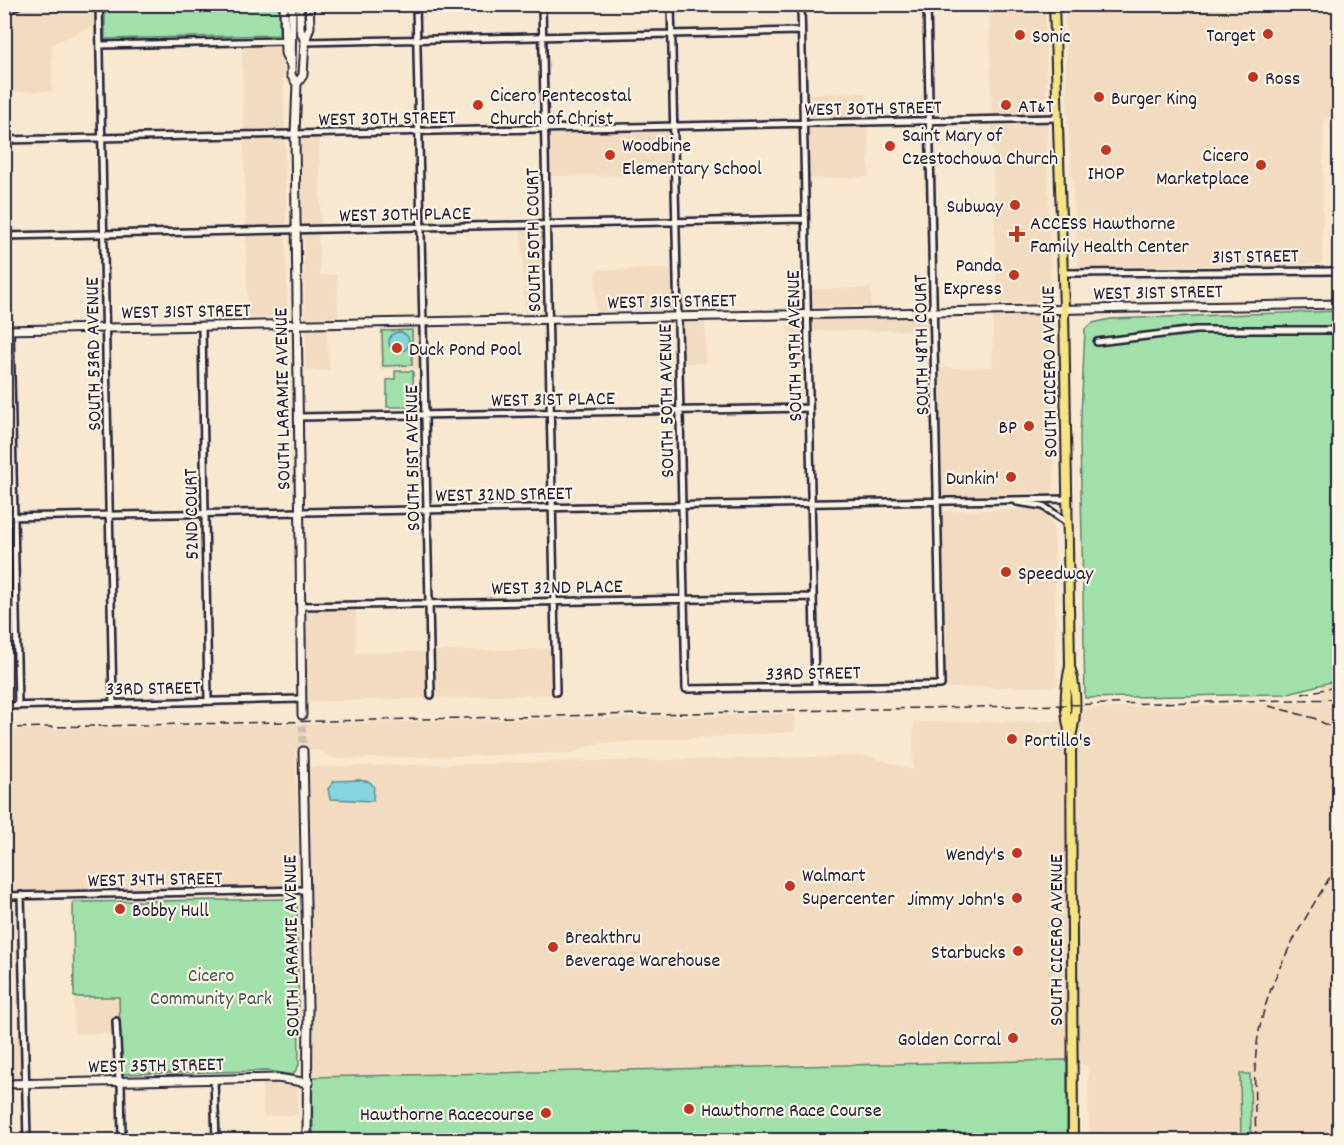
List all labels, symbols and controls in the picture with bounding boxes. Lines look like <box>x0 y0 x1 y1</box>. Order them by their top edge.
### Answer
place label: Target <box>1206 23 1256 51</box>
place label: Sonic <box>1032 24 1071 52</box>
marker: Target <box>1261 27 1275 41</box>
marker: Sonic <box>1013 28 1027 42</box>
place label: Ross <box>1265 66 1300 94</box>
marker: Ross <box>1246 70 1260 84</box>
place label: Cicero Pentecostal Church of Christ <box>490 83 632 134</box>
place label: Burger King <box>1111 86 1197 114</box>
marker: Burger King <box>1092 90 1106 104</box>
place label: AT&T <box>1018 94 1054 122</box>
street label: WEST 30TH STREET <box>804 95 942 125</box>
marker: Cicero Pentecostal Church of Christ <box>471 98 485 112</box>
marker: AT&T <box>999 98 1013 112</box>
street label: WEST 30TH STREET <box>318 105 456 135</box>
place label: Saint Mary of Czestochowa Church <box>902 123 1058 174</box>
place label: Woodbine Elementary School <box>622 133 762 184</box>
marker: Saint Mary of Czestochowa Church <box>883 139 897 153</box>
marker: IHOP <box>1099 143 1113 157</box>
place label: Cicero Marketplace <box>1156 143 1249 194</box>
marker: Woodbine Elementary School <box>603 148 617 162</box>
marker: Cicero Marketplace <box>1254 158 1268 172</box>
place label: IHOP <box>1088 161 1125 189</box>
street label: SOUTH 50TH COURT <box>520 167 550 312</box>
place label: Subway <box>947 194 1004 222</box>
marker: Subway <box>1008 198 1022 212</box>
street label: WEST 30TH PLACE <box>339 201 471 231</box>
place label: ACCESS Hawthorne Family Health Center <box>1030 211 1190 262</box>
marker: ACCESS Hawthorne Family Health Center <box>1008 225 1026 243</box>
street label: 31ST STREET <box>1211 243 1299 273</box>
place label: Panda Express <box>943 253 1003 304</box>
marker: Panda Express <box>1007 268 1021 282</box>
street label: SOUTH 49TH AVENUE <box>781 270 811 422</box>
street label: SOUTH 48TH COURT <box>908 274 938 416</box>
street label: SOUTH 53RD AVENUE <box>80 277 110 431</box>
street label: WEST 31ST STREET <box>1093 279 1223 309</box>
street label: SOUTH CICERO AVENUE <box>1036 286 1066 458</box>
street label: WEST 31ST STREET <box>607 288 737 318</box>
street label: WEST 31ST STREET <box>121 298 251 328</box>
street label: SOUTH LARAMIE AVENUE <box>268 308 300 490</box>
street label: SOUTH 50TH AVENUE <box>653 324 683 478</box>
place label: Duck Pond Pool <box>409 337 522 365</box>
marker: Duck Pond Pool <box>390 341 404 355</box>
street label: SOUTH 51ST AVENUE <box>399 385 429 531</box>
street label: WEST 31ST PLACE <box>491 386 615 416</box>
place label: BP <box>998 415 1017 443</box>
marker: BP <box>1022 419 1036 433</box>
place label: Dunkin' <box>946 466 999 494</box>
street label: 52ND COURT <box>178 468 208 560</box>
marker: Dunkin' <box>1004 470 1018 484</box>
street label: WEST 32ND STREET <box>435 481 573 511</box>
place label: Speedway <box>1018 561 1094 589</box>
marker: Speedway <box>999 565 1013 579</box>
street label: WEST 32ND PLACE <box>491 574 623 604</box>
street label: 33RD STREET <box>765 660 861 690</box>
street label: 33RD STREET <box>105 675 201 705</box>
place label: Portillo's <box>1024 728 1091 756</box>
marker: Portillo's <box>1005 732 1019 746</box>
place label: Wendy's <box>946 842 1005 870</box>
marker: Wendy's <box>1010 846 1024 860</box>
street label: SOUTH CICERO AVENUE <box>1044 854 1072 1026</box>
street label: SOUTH LARAMIE AVENUE <box>277 855 309 1037</box>
place label: Walmart Supercenter <box>802 863 895 914</box>
street label: WEST 34TH STREET <box>87 866 223 896</box>
marker: Walmart Supercenter <box>783 879 797 893</box>
place label: Jimmy John's <box>907 887 1005 915</box>
marker: Jimmy John's <box>1010 891 1024 905</box>
place label: Bobby Hull <box>132 898 209 926</box>
marker: Bobby Hull <box>113 902 127 916</box>
place label: Breakthru Beverage Warehouse <box>565 925 721 976</box>
marker: Breakthru Beverage Warehouse <box>546 940 560 954</box>
place label: Starbucks <box>931 940 1006 968</box>
marker: Starbucks <box>1011 944 1025 958</box>
park label: Cicero Community Park <box>150 963 272 1014</box>
place label: Golden Corral <box>897 1027 1001 1055</box>
marker: Golden Corral <box>1006 1031 1020 1045</box>
street label: WEST 35TH STREET <box>88 1052 224 1082</box>
place label: Hawthorne Race Course <box>701 1098 882 1126</box>
place label: Hawthorne Racecourse <box>360 1102 534 1130</box>
marker: Hawthorne Race Course <box>682 1102 696 1116</box>
marker: Hawthorne Racecourse <box>539 1106 553 1120</box>

